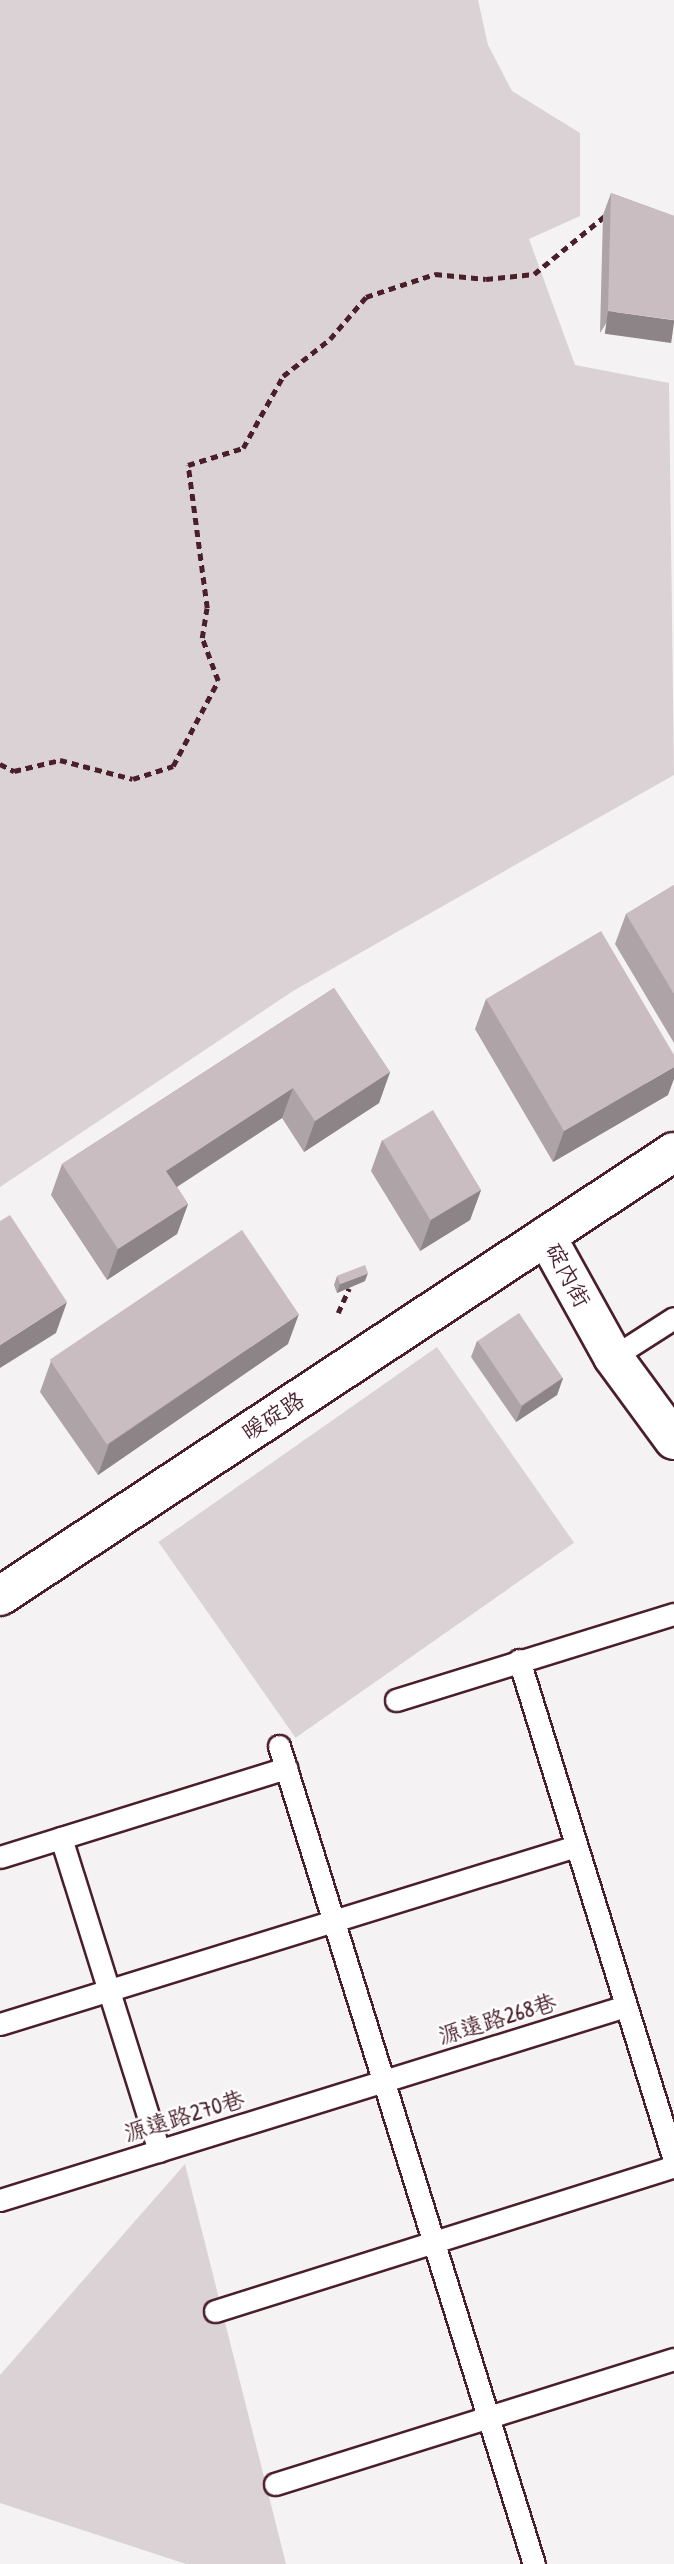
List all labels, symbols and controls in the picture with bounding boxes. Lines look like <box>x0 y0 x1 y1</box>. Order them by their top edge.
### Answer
street label: 碇內街 <box>540 1238 596 1312</box>
street label: 暖碇路 <box>237 1386 309 1446</box>
street label: 源遠路268巷 <box>435 1988 559 2050</box>
street label: 源遠路270巷 <box>120 2085 248 2147</box>

